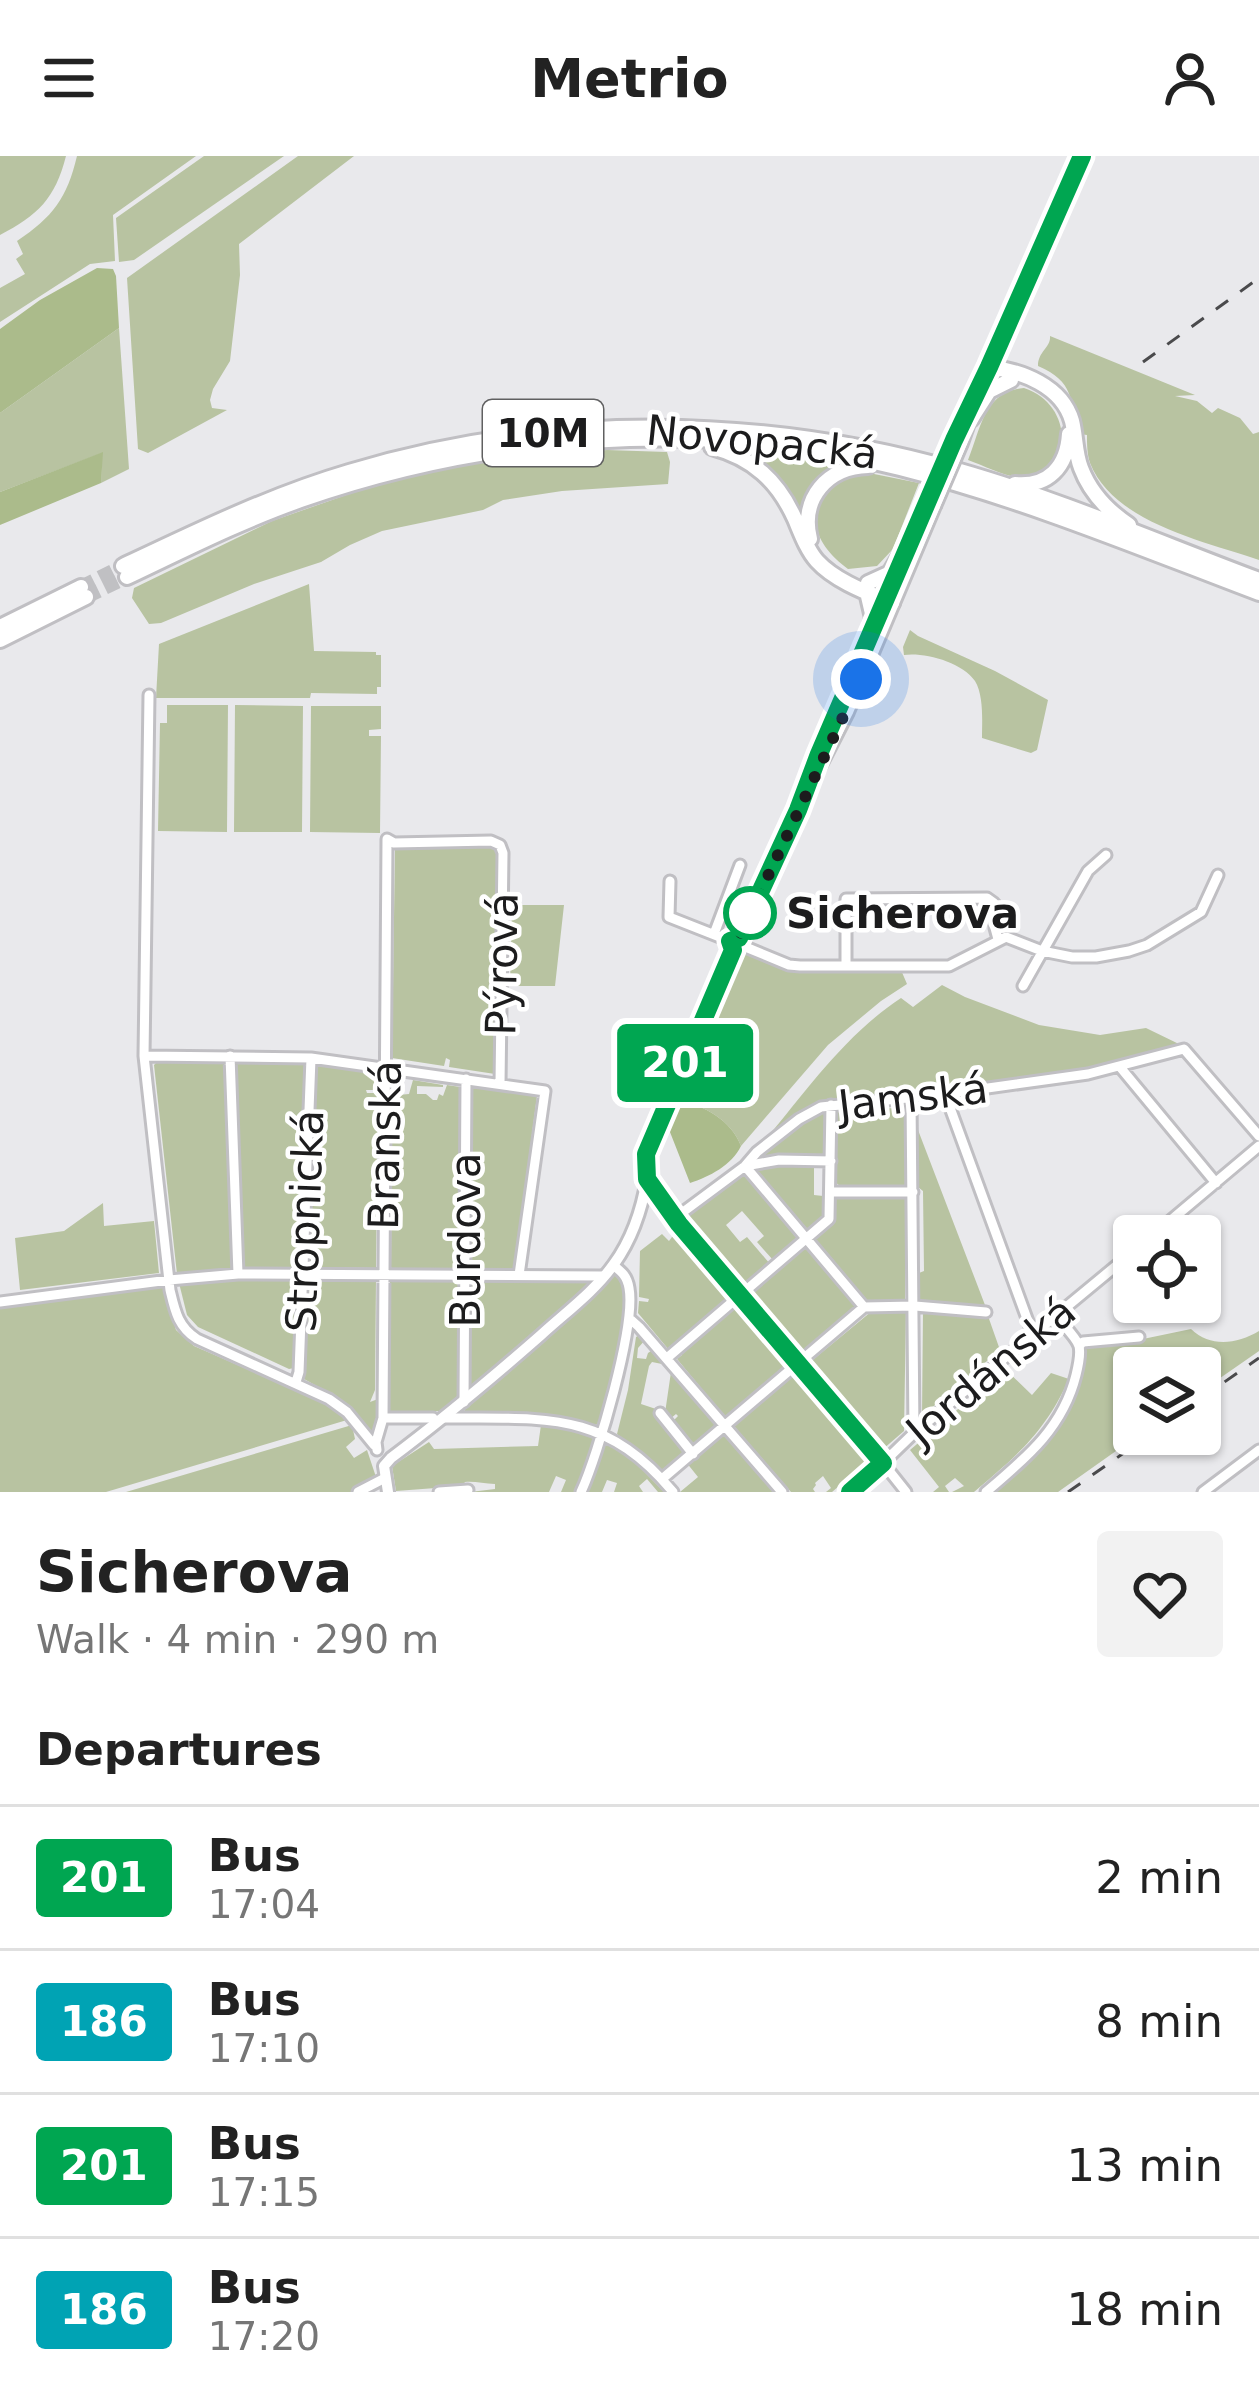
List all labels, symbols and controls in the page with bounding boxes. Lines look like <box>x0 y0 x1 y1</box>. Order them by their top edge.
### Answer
icon: menu <box>36 45 102 111</box>
icon: person <box>1157 45 1223 111</box>
text: Metrio <box>530 47 729 110</box>
road number: 10M <box>483 400 603 466</box>
street label: Novopacká <box>644 405 880 479</box>
your location <box>831 649 891 709</box>
marker: Sicherova <box>725 888 775 938</box>
place label: Sicherova <box>786 889 1019 938</box>
street label: Pýrová <box>476 892 528 1036</box>
line badge: 201 <box>616 1024 754 1102</box>
text: 201 <box>641 1038 729 1087</box>
street label: Branská <box>359 1060 411 1230</box>
street label: Jamská <box>832 1064 991 1131</box>
street label: Stropnická <box>277 1109 333 1333</box>
street label: Burdova <box>441 1153 490 1327</box>
map controls <box>1113 1215 1221 1455</box>
button: locate <box>1113 1215 1221 1323</box>
street label: Jordánská <box>894 1286 1085 1458</box>
button: layers <box>1113 1347 1221 1455</box>
button: heart <box>1097 1531 1223 1657</box>
text: Sicherova <box>36 1539 353 1605</box>
text: Walk · 4 min · 290 m <box>36 1617 439 1662</box>
text: Departures <box>36 1723 322 1776</box>
text: Bus <box>208 1829 301 1882</box>
text: 2 min <box>1095 1851 1223 1904</box>
text: 201 <box>60 1853 148 1902</box>
text: 17:04 <box>208 1882 320 1927</box>
text: Bus <box>208 1973 301 2026</box>
text: 8 min <box>1095 1995 1223 2048</box>
text: 186 <box>60 1997 148 2046</box>
text: 17:10 <box>208 2026 320 2071</box>
text: Bus <box>208 2117 301 2170</box>
text: 13 min <box>1067 2139 1223 2192</box>
text: 201 <box>60 2141 148 2190</box>
text: 17:15 <box>208 2170 320 2215</box>
text: Bus <box>208 2261 301 2314</box>
text: 18 min <box>1067 2283 1223 2336</box>
text: 186 <box>60 2285 148 2334</box>
text: 17:20 <box>208 2314 320 2359</box>

